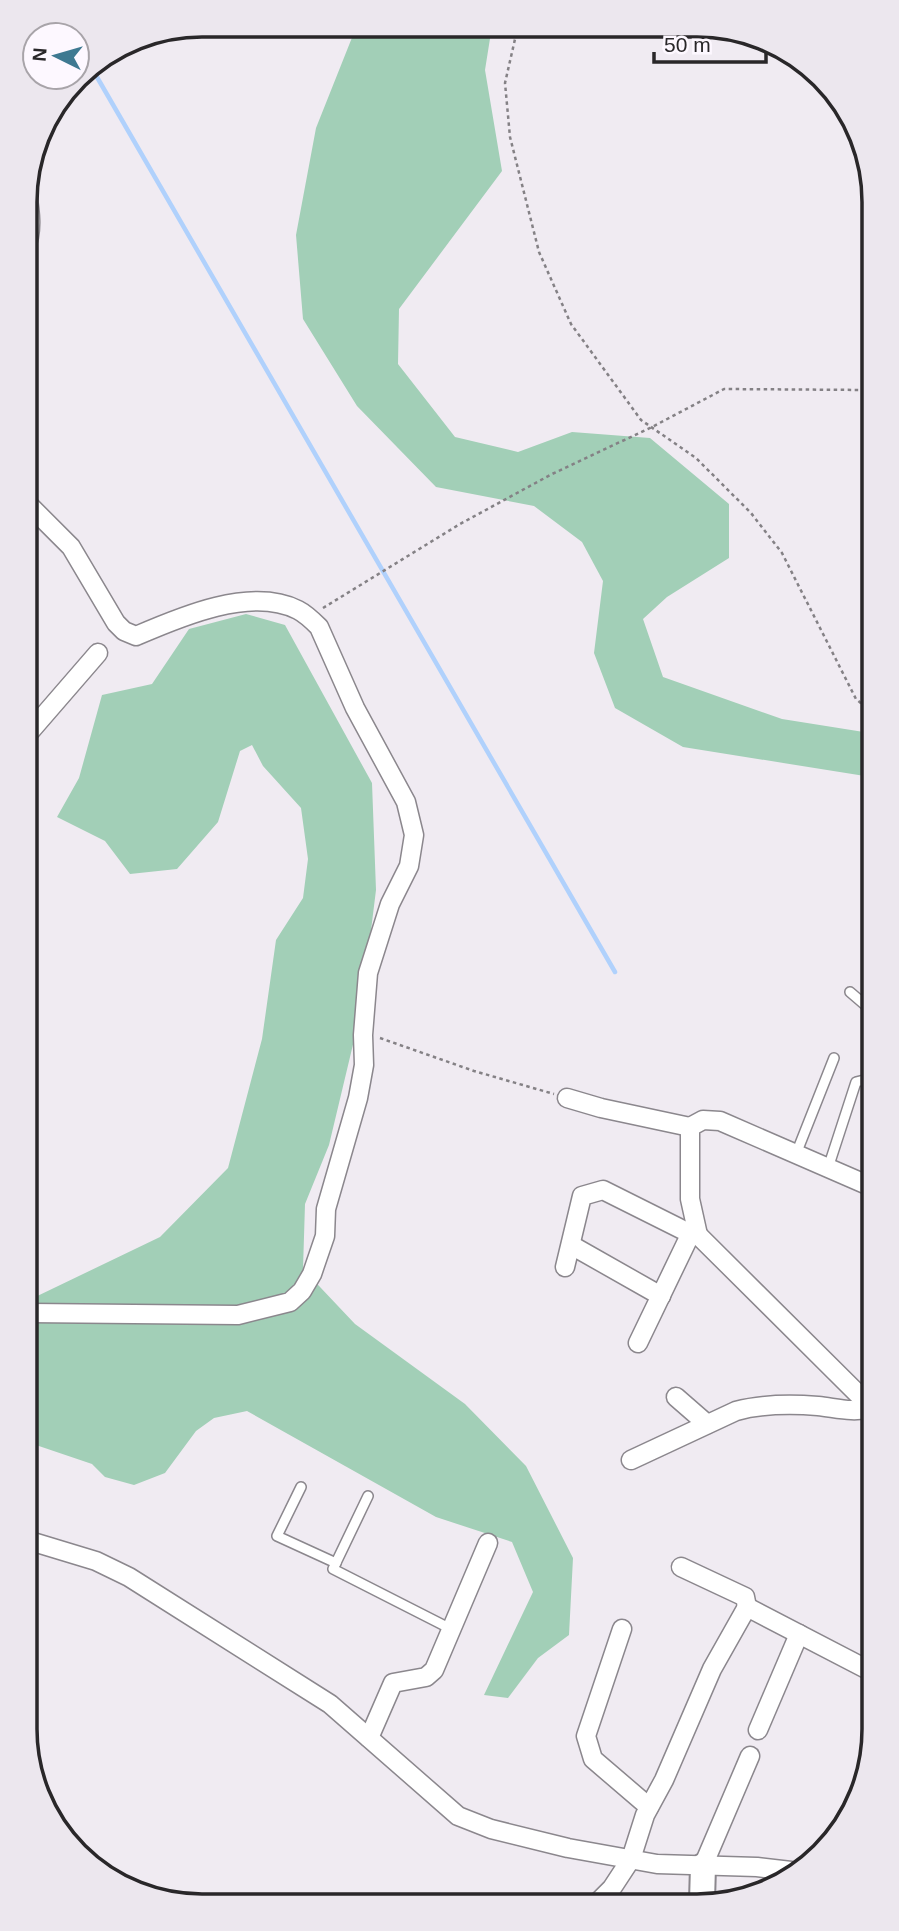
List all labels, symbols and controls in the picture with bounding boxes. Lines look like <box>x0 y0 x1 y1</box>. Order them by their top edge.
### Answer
north arrow <box>21 21 91 91</box>
scale bar <box>654 21 766 65</box>
text: 50 m <box>664 33 711 56</box>
text: N <box>29 47 51 62</box>

